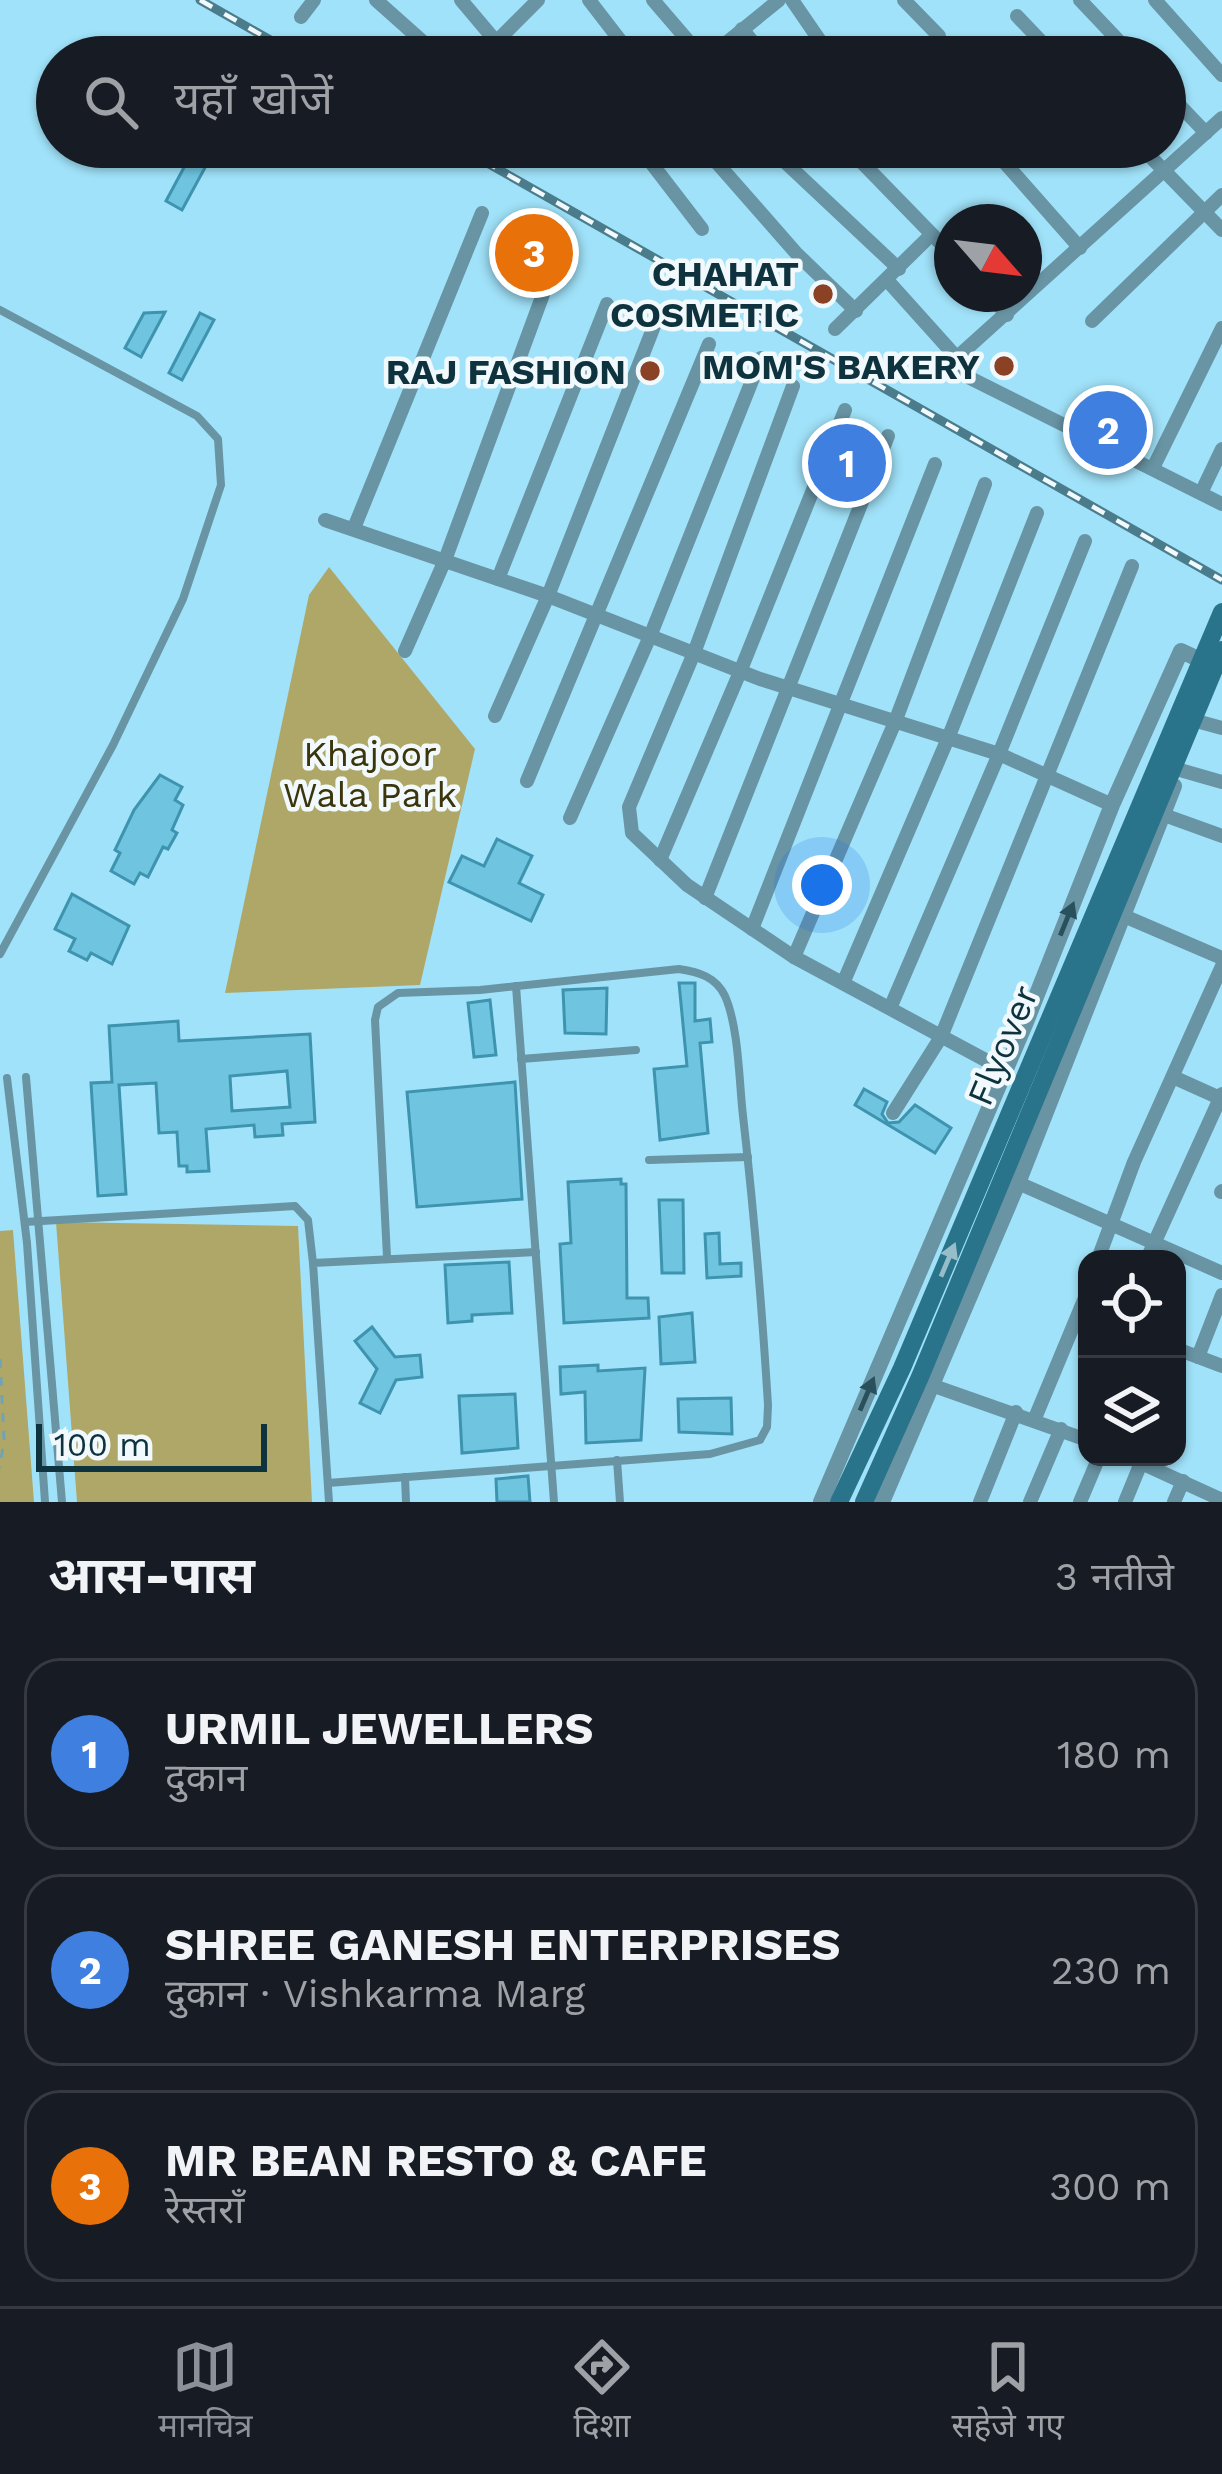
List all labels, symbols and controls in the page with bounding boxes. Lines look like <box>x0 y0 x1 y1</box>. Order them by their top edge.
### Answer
search box <box>36 36 1186 168</box>
icon: search <box>78 69 144 135</box>
text: यहाँ खोजें <box>174 72 333 125</box>
north arrow <box>934 204 1042 312</box>
pin: 3 <box>495 208 573 298</box>
place label: CHAHAT COSMETIC <box>610 253 799 336</box>
marker: CHAHAT COSMETIC <box>810 281 836 307</box>
place label: MOM'S BAKERY <box>702 346 980 388</box>
place label: RAJ FASHION <box>386 351 626 393</box>
marker: MOM'S BAKERY <box>991 353 1017 379</box>
marker: RAJ FASHION <box>637 358 663 384</box>
pin: 2 <box>1069 385 1147 475</box>
pin: 1 <box>808 418 886 508</box>
park label: Khajoor Wala Park <box>283 733 457 816</box>
your location <box>792 855 852 915</box>
one-way arrow <box>1058 901 1077 937</box>
street label: Flyover <box>959 979 1047 1112</box>
one-way arrow <box>939 1242 958 1278</box>
map controls <box>1078 1250 1186 1466</box>
button: locate <box>1078 1250 1186 1358</box>
button: layers <box>1078 1358 1186 1466</box>
one-way arrow <box>858 1376 877 1412</box>
scale bar <box>36 1418 267 1471</box>
text: 100 m <box>54 1425 151 1464</box>
text: आस-पास <box>48 1546 255 1605</box>
text: 3 नतीजे <box>1055 1554 1174 1599</box>
text: URMIL JEWELLERS <box>165 1702 594 1755</box>
text: 1 <box>82 1732 98 1777</box>
text: 180 m <box>1057 1732 1171 1777</box>
text: दुकान <box>165 1755 247 1800</box>
text: SHREE GANESH ENTERPRISES <box>165 1918 840 1971</box>
text: 2 <box>78 1948 102 1993</box>
text: 230 m <box>1051 1948 1171 1993</box>
text: दुकान · Vishkarma Marg <box>165 1971 585 2016</box>
text: MR BEAN RESTO & CAFE <box>165 2134 707 2187</box>
text: 3 <box>78 2164 102 2209</box>
text: 300 m <box>1049 2164 1171 2209</box>
text: रेस्तराँ <box>165 2187 244 2232</box>
tab: मानचित्र <box>158 2334 253 2450</box>
tab: दिशा <box>569 2334 635 2450</box>
tab: सहेजे गए <box>951 2334 1064 2450</box>

